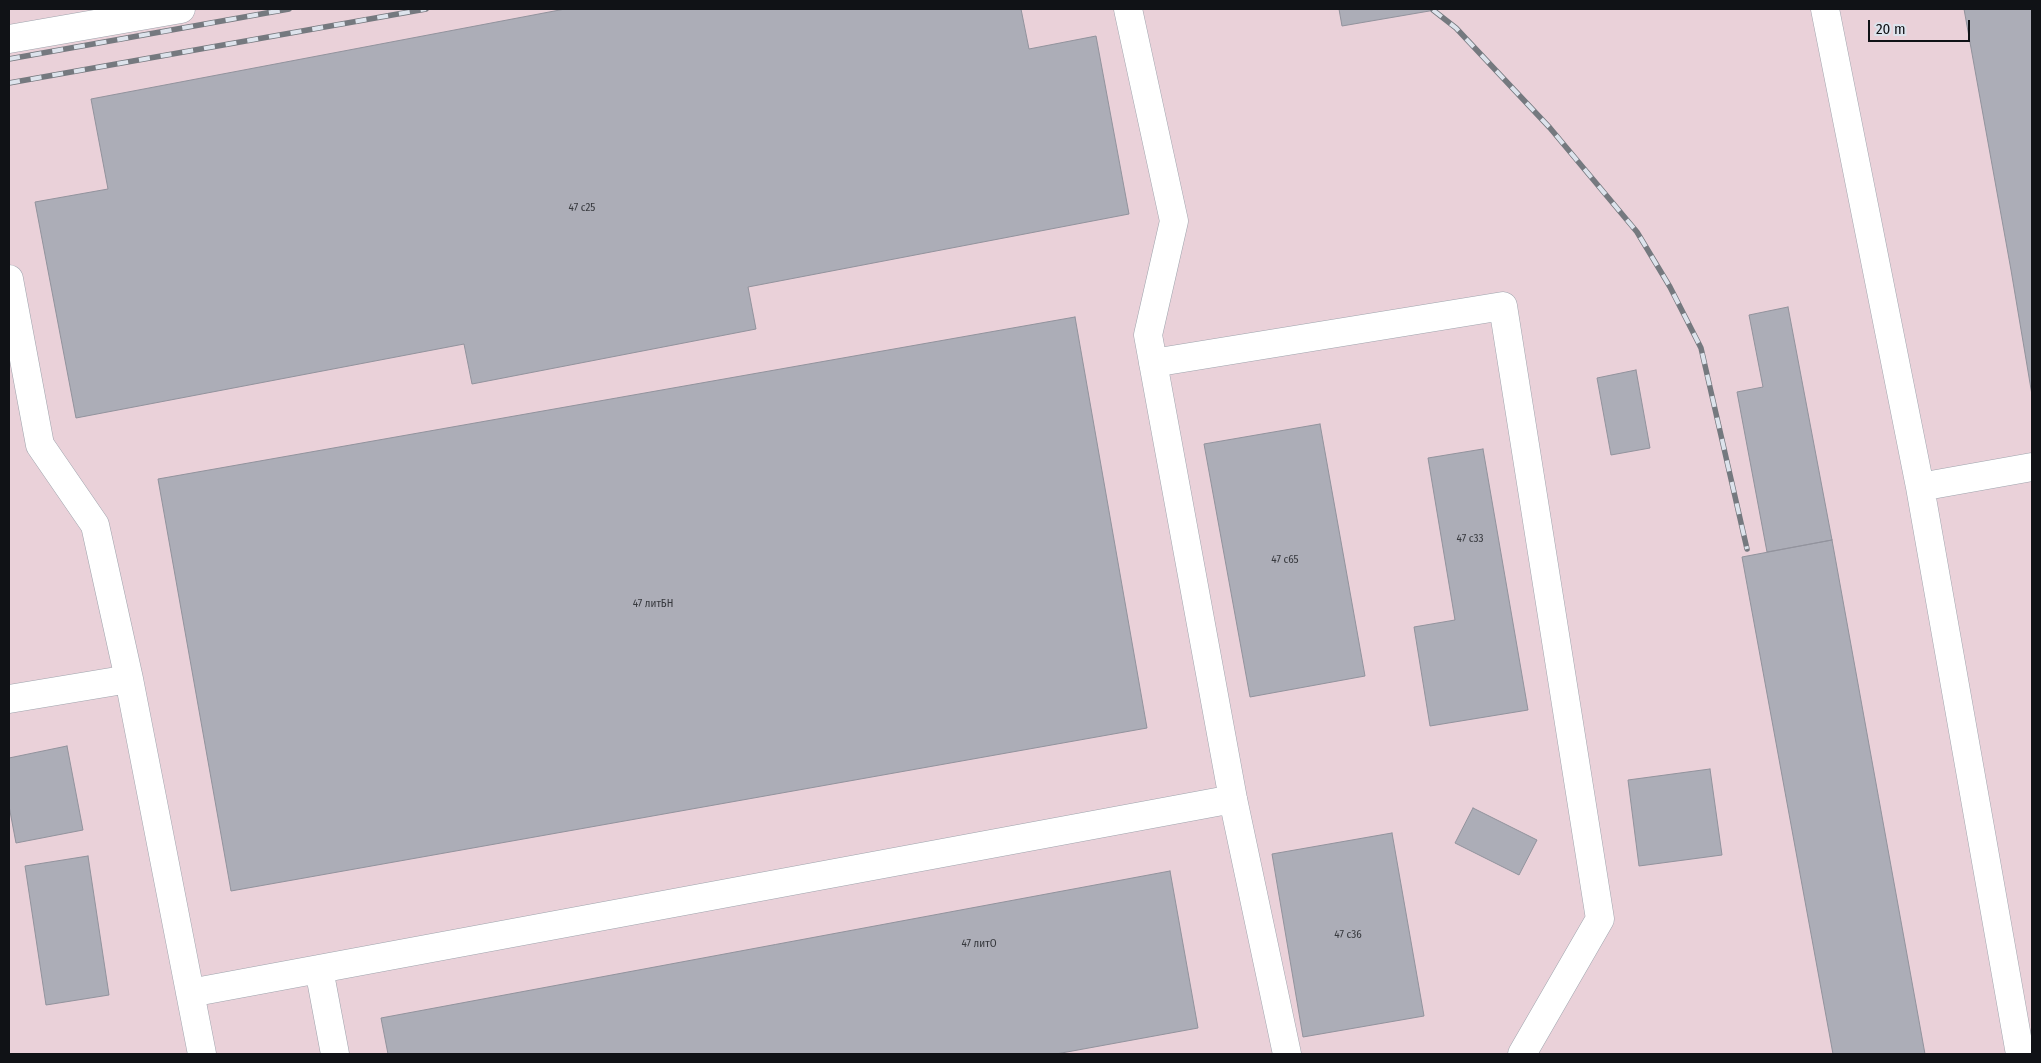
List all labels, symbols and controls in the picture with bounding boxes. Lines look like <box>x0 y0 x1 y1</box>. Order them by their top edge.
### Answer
scale bar <box>1871 10 1974 42</box>
text: 20 m <box>1876 20 1906 38</box>
house number: 47 с25 <box>569 201 595 215</box>
house number: 47 с33 <box>1457 532 1483 546</box>
house number: 47 с65 <box>1271 553 1299 567</box>
house number: 47 литБН <box>633 597 673 611</box>
house number: 47 с36 <box>1334 928 1362 942</box>
house number: 47 литО <box>961 937 997 951</box>

